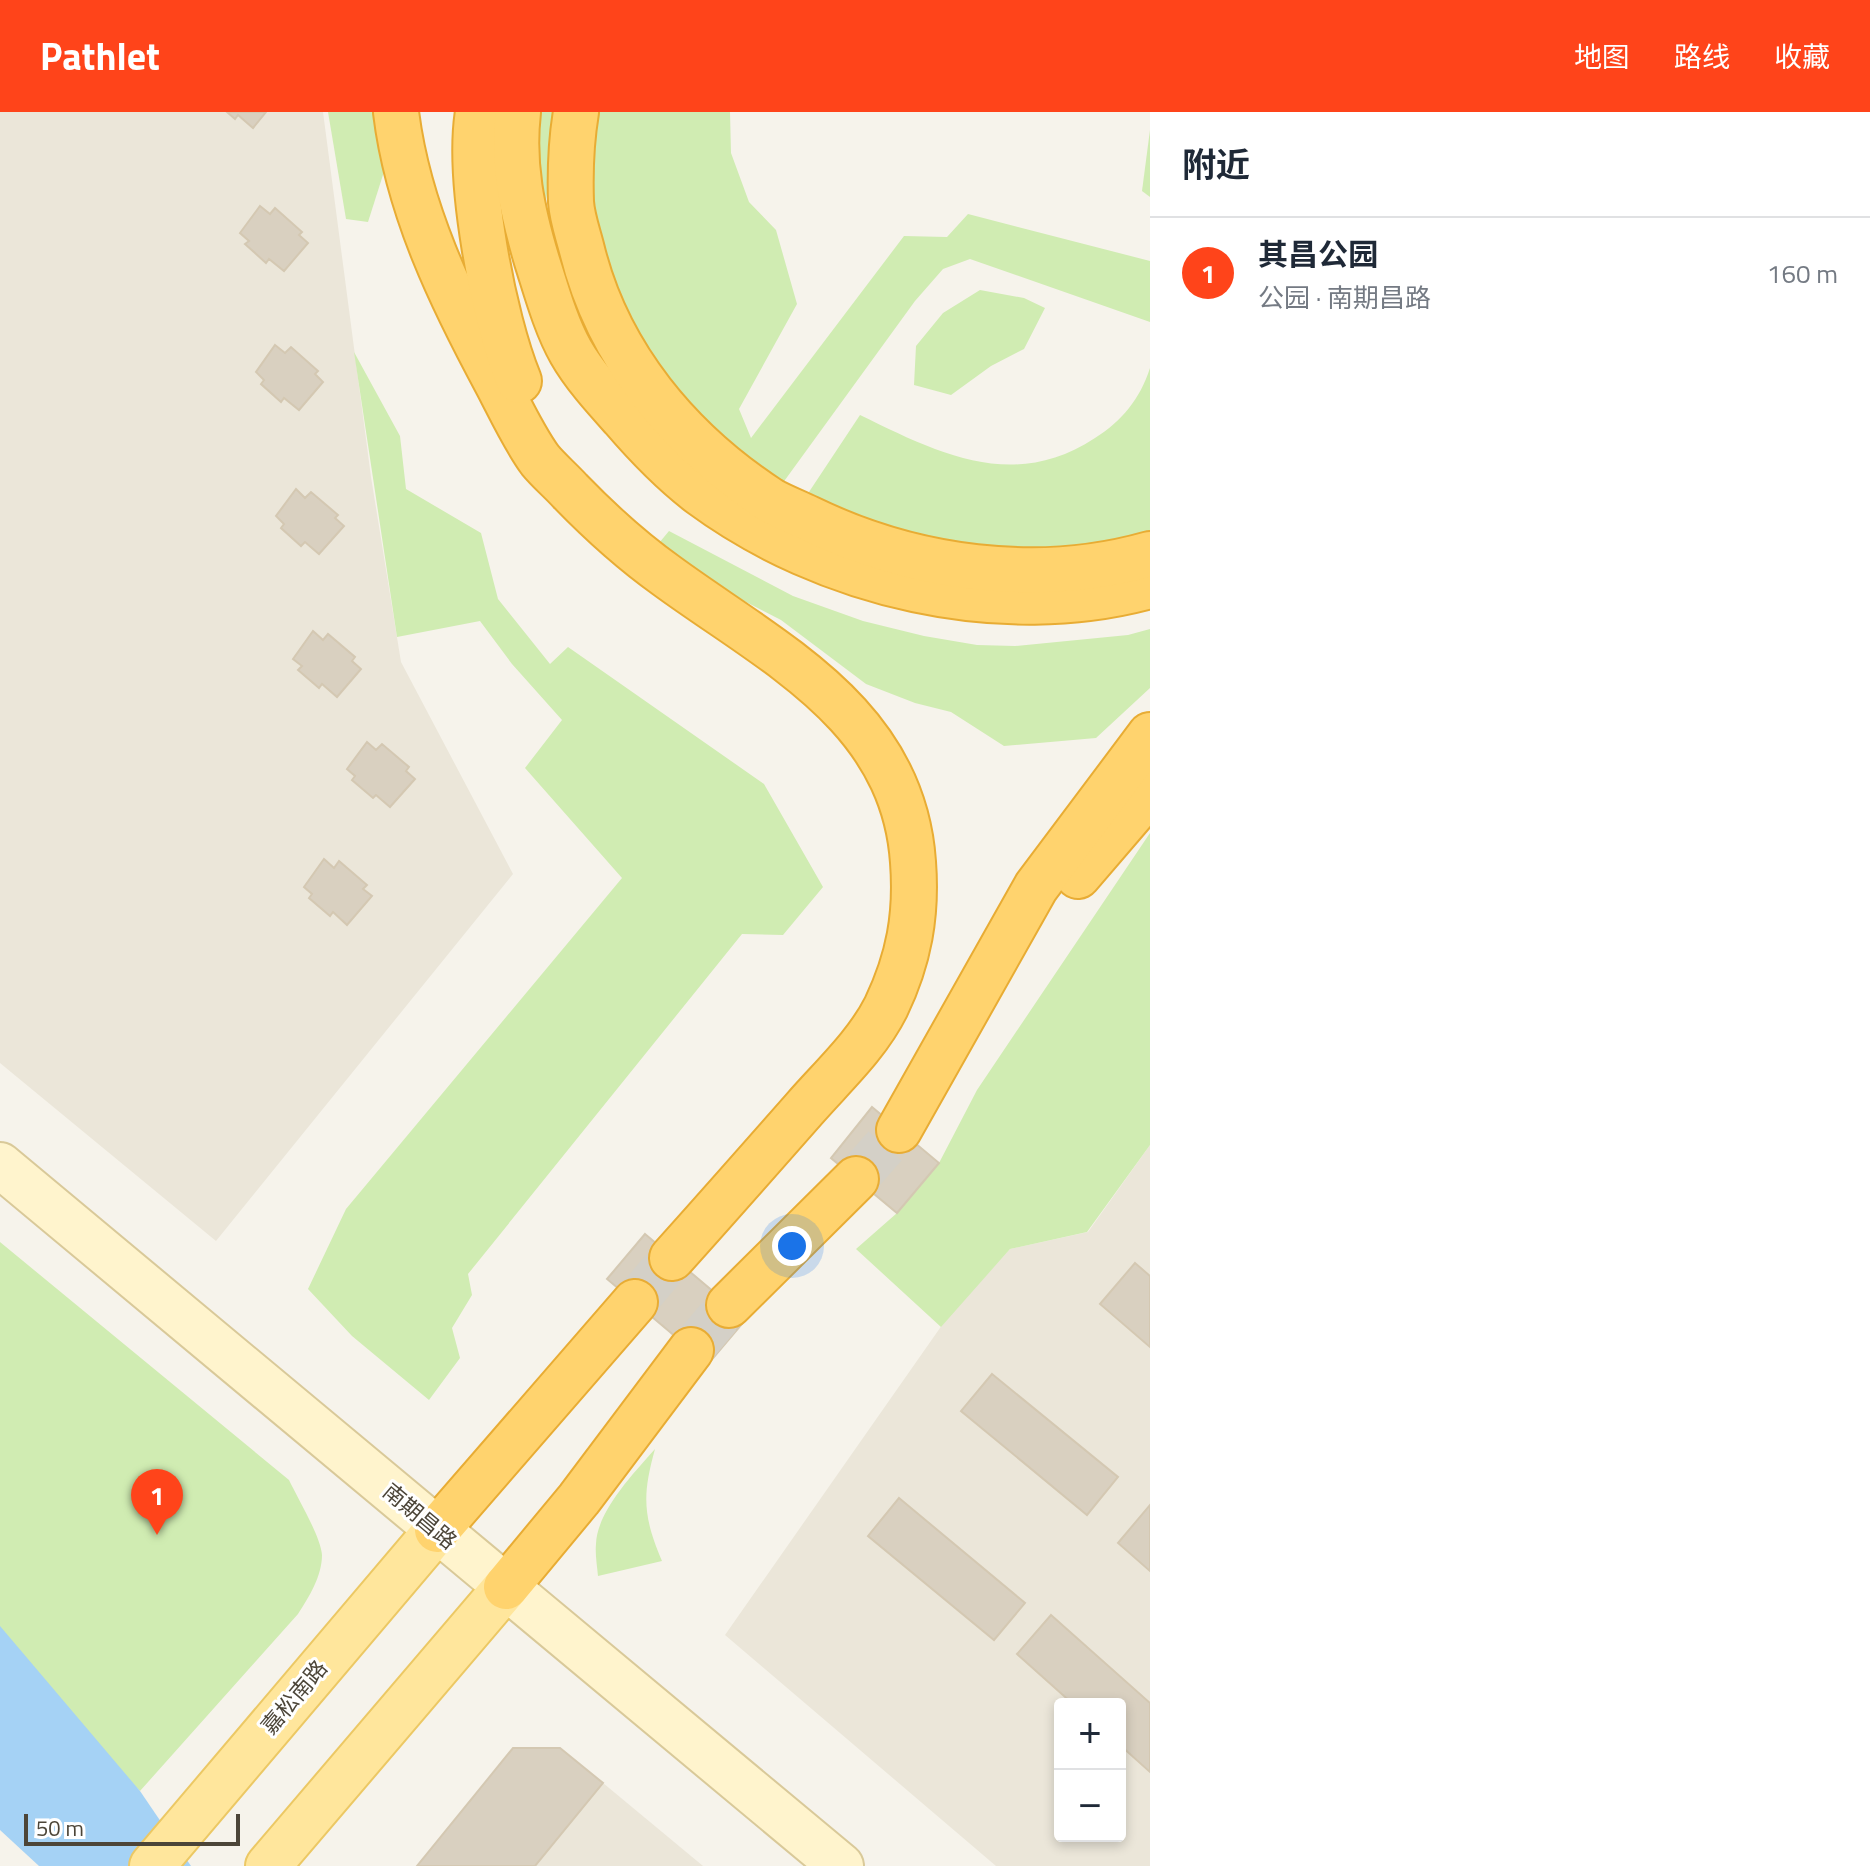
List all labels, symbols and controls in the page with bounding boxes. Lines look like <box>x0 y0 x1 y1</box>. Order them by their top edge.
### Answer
text: Pathlet <box>40 27 160 85</box>
text: 地图 <box>1574 35 1630 78</box>
text: 路线 <box>1674 35 1730 78</box>
text: 收藏 <box>1774 35 1830 78</box>
text: 附近 <box>1182 138 1250 190</box>
text: 其昌公园 <box>1258 231 1378 277</box>
text: 1 <box>1201 254 1215 293</box>
text: 160 m <box>1767 254 1838 293</box>
text: 公园 · 南期昌路 <box>1258 278 1431 317</box>
your location <box>772 1226 812 1266</box>
pin: 1 <box>131 1469 183 1535</box>
street label: 南期昌路 <box>375 1475 465 1557</box>
street label: 嘉松南路 <box>253 1652 335 1742</box>
map controls <box>1054 1698 1126 1842</box>
button: + <box>1054 1698 1126 1770</box>
button: − <box>1054 1770 1126 1842</box>
scale bar <box>24 1810 240 1846</box>
text: 50 m <box>36 1811 84 1845</box>

